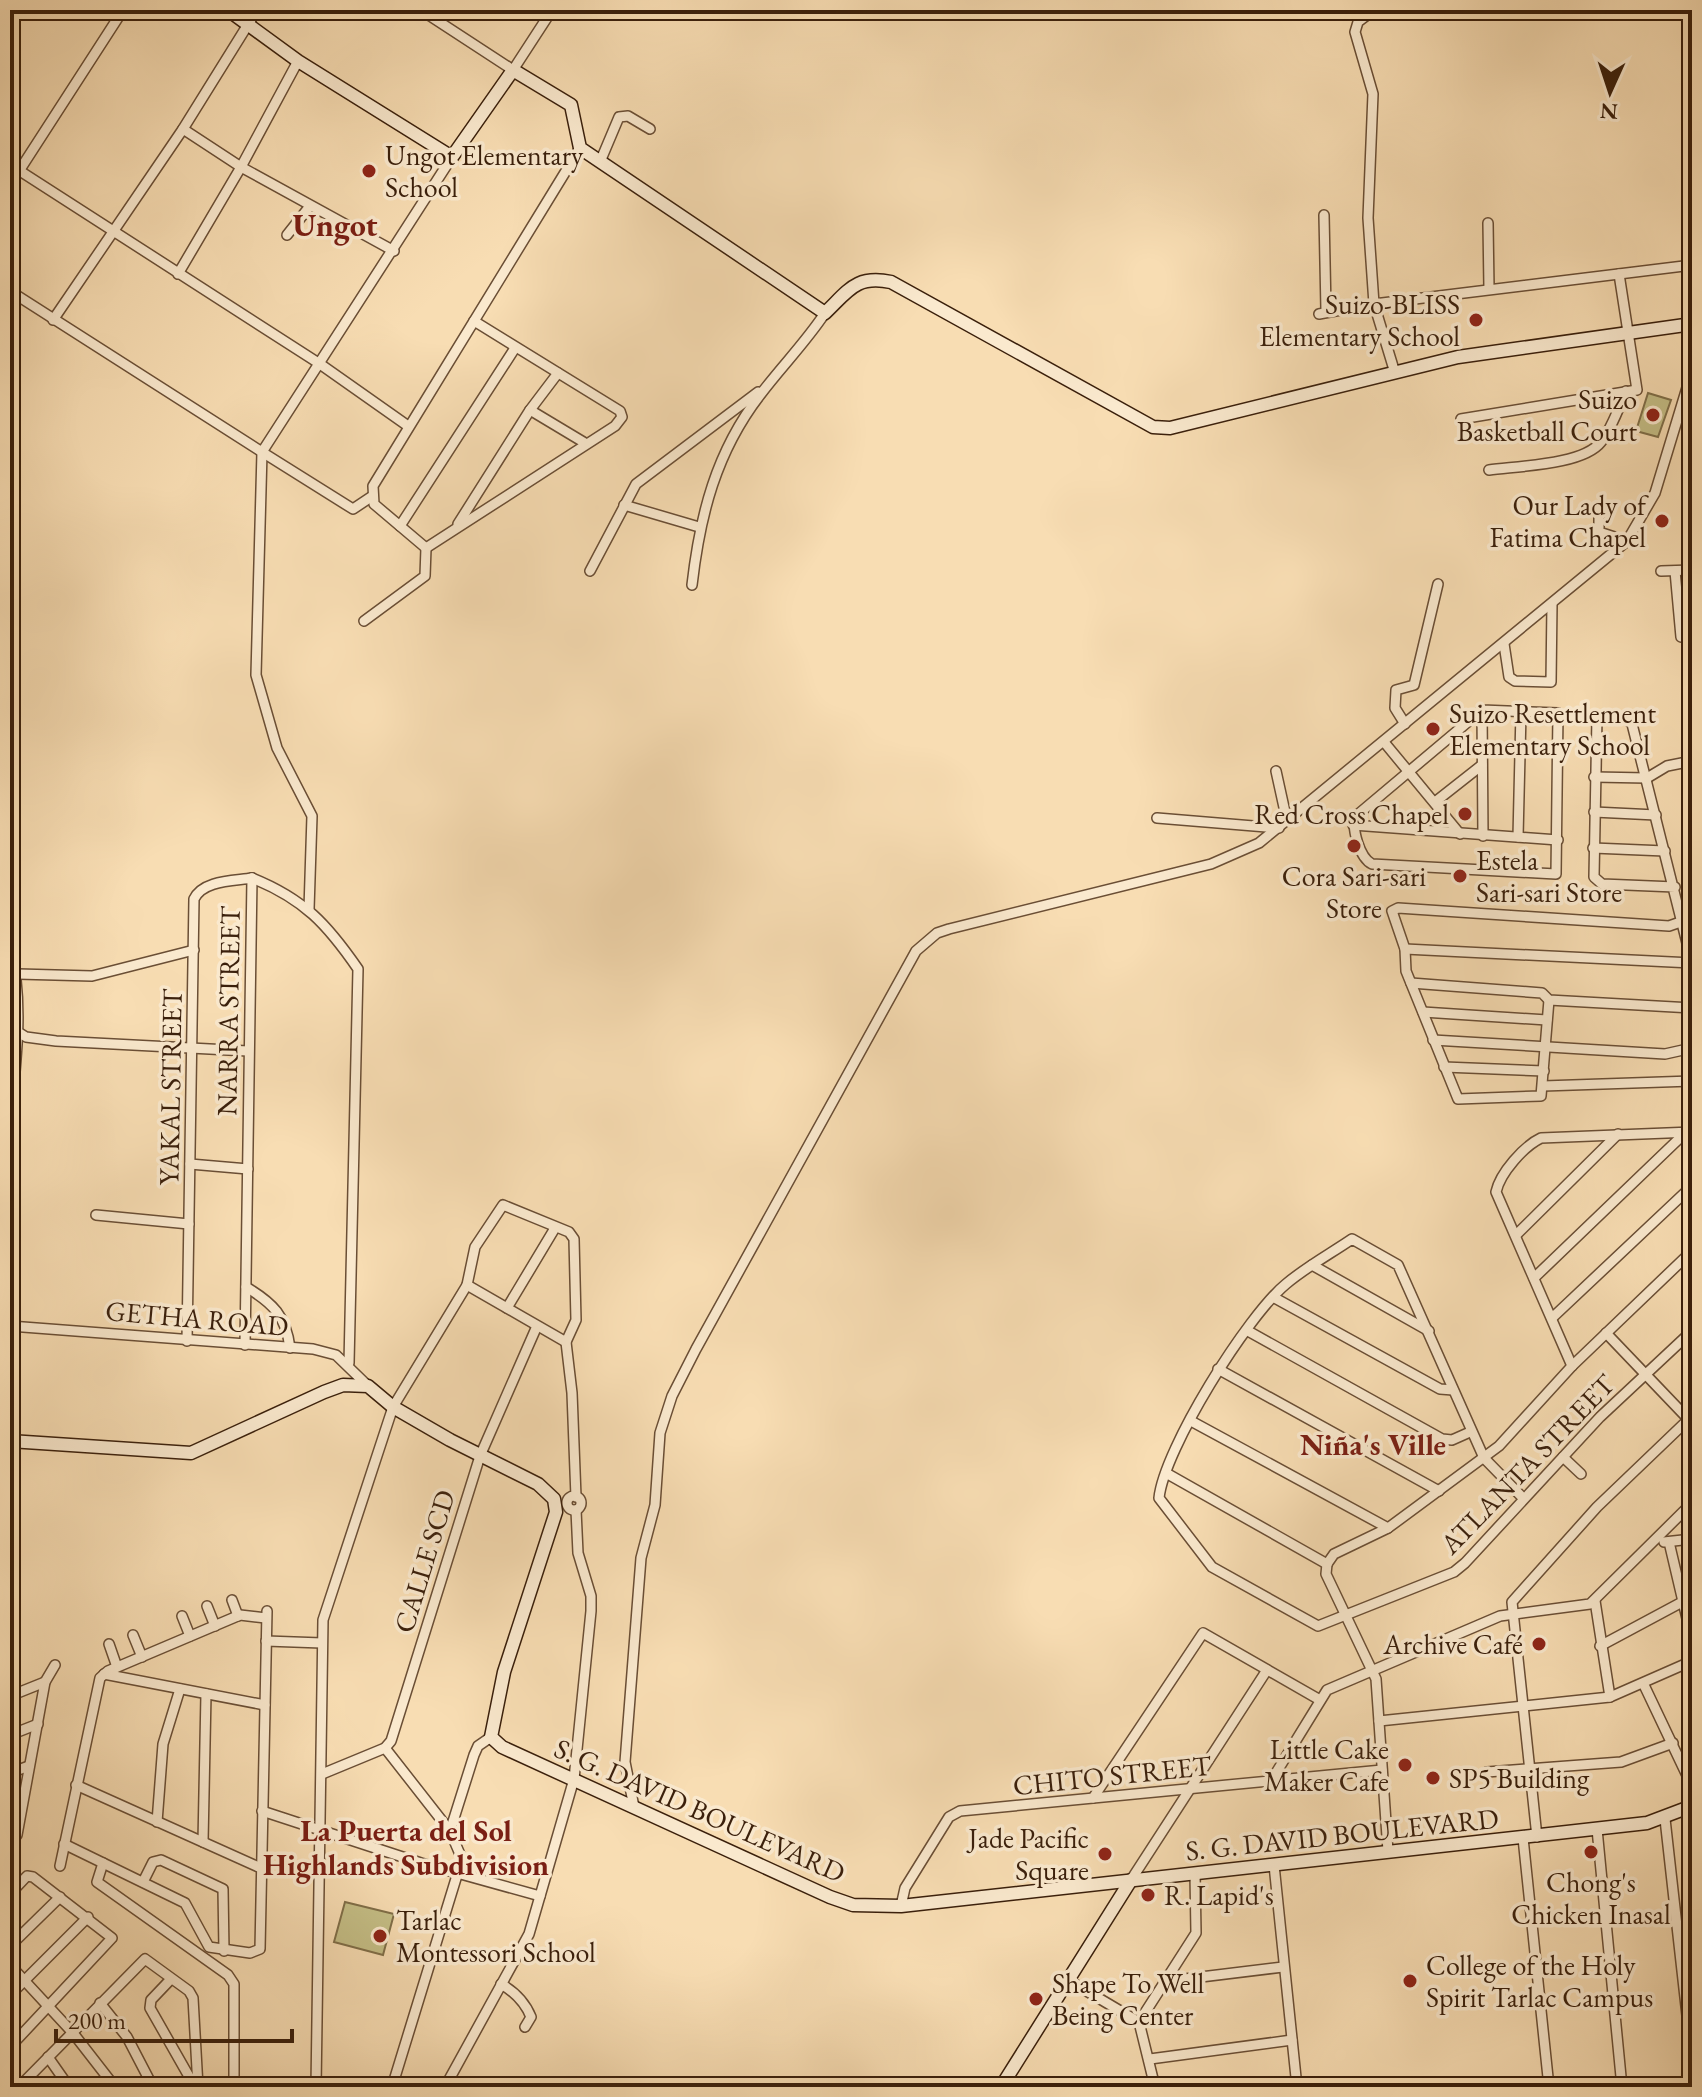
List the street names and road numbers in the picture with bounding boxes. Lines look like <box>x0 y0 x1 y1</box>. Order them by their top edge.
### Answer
street label: NARRA STREET <box>208 906 248 1116</box>
street label: YAKAL STREET <box>150 988 190 1186</box>
street label: GETHA ROAD <box>104 1292 290 1344</box>
street label: ATLANTA STREET <box>1431 1366 1622 1562</box>
street label: CALLE SCD <box>385 1485 463 1637</box>
street label: S. G. DAVID BOULEVARD <box>549 1730 851 1890</box>
street label: CHITO STREET <box>1011 1747 1213 1803</box>
street label: S. G. DAVID BOULEVARD <box>1184 1800 1500 1868</box>

